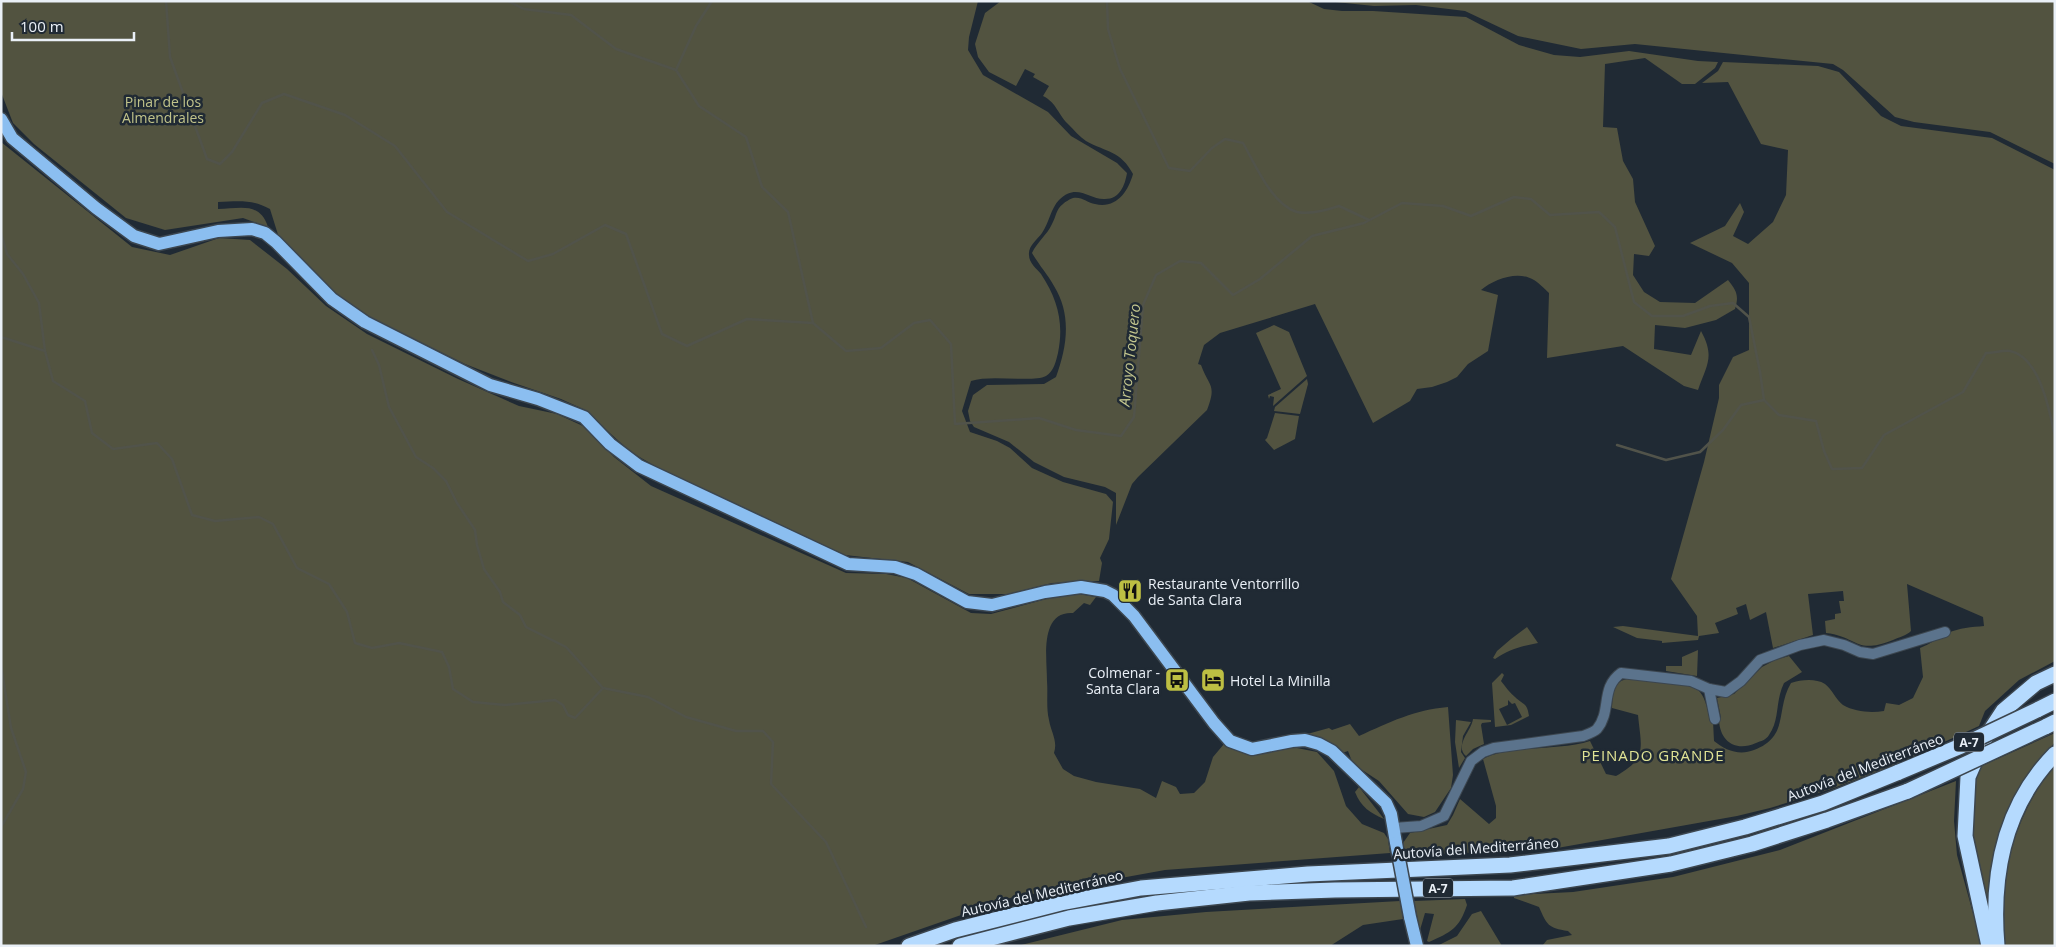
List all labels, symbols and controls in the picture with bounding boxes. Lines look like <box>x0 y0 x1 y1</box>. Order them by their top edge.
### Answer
scale bar <box>12 10 135 42</box>
text: 100 m <box>20 16 64 36</box>
park label: Pinar de los Almendrales <box>122 92 204 127</box>
water label: Arroyo Toquero <box>1114 303 1144 408</box>
place label: Restaurante Ventorrillo de Santa Clara <box>1148 574 1300 609</box>
restaurant icon: Restaurante Ventorrillo de Santa Clara <box>1117 578 1143 604</box>
place label: Colmenar - Santa Clara <box>1086 663 1160 698</box>
bus stop icon: Colmenar - Santa Clara <box>1164 667 1190 693</box>
hotel icon: Hotel La Minilla <box>1200 667 1226 693</box>
place label: Hotel La Minilla <box>1230 671 1331 690</box>
street label: Autovía del Mediterráneo <box>1784 728 1946 806</box>
road number: A-7 <box>1954 732 1984 752</box>
district label: PEINADO GRANDE <box>1582 745 1724 765</box>
street label: Autovía del Mediterráneo <box>1393 833 1559 863</box>
street label: Autovía del Mediterráneo <box>959 865 1125 921</box>
road number: A-7 <box>1423 878 1453 898</box>

